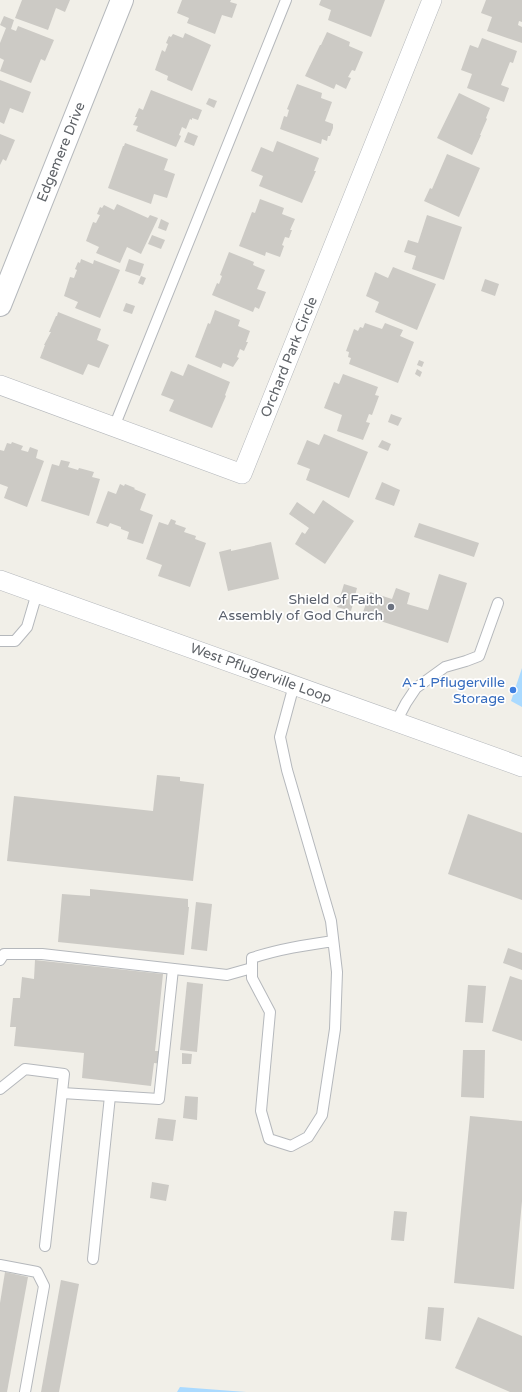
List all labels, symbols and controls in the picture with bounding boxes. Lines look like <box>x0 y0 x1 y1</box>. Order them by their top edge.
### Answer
street label: Edgemere Drive <box>33 99 89 204</box>
street label: Orchard Park Circle <box>257 294 321 420</box>
place label: Shield of Faith Assembly of God Church <box>218 591 383 624</box>
marker: Shield of Faith Assembly of God Church <box>386 602 396 612</box>
street label: West Pflugerville Loop <box>188 639 334 707</box>
place label: A-1 Pflugerville Storage <box>402 674 505 707</box>
marker: A-1 Pflugerville Storage <box>508 685 518 695</box>

